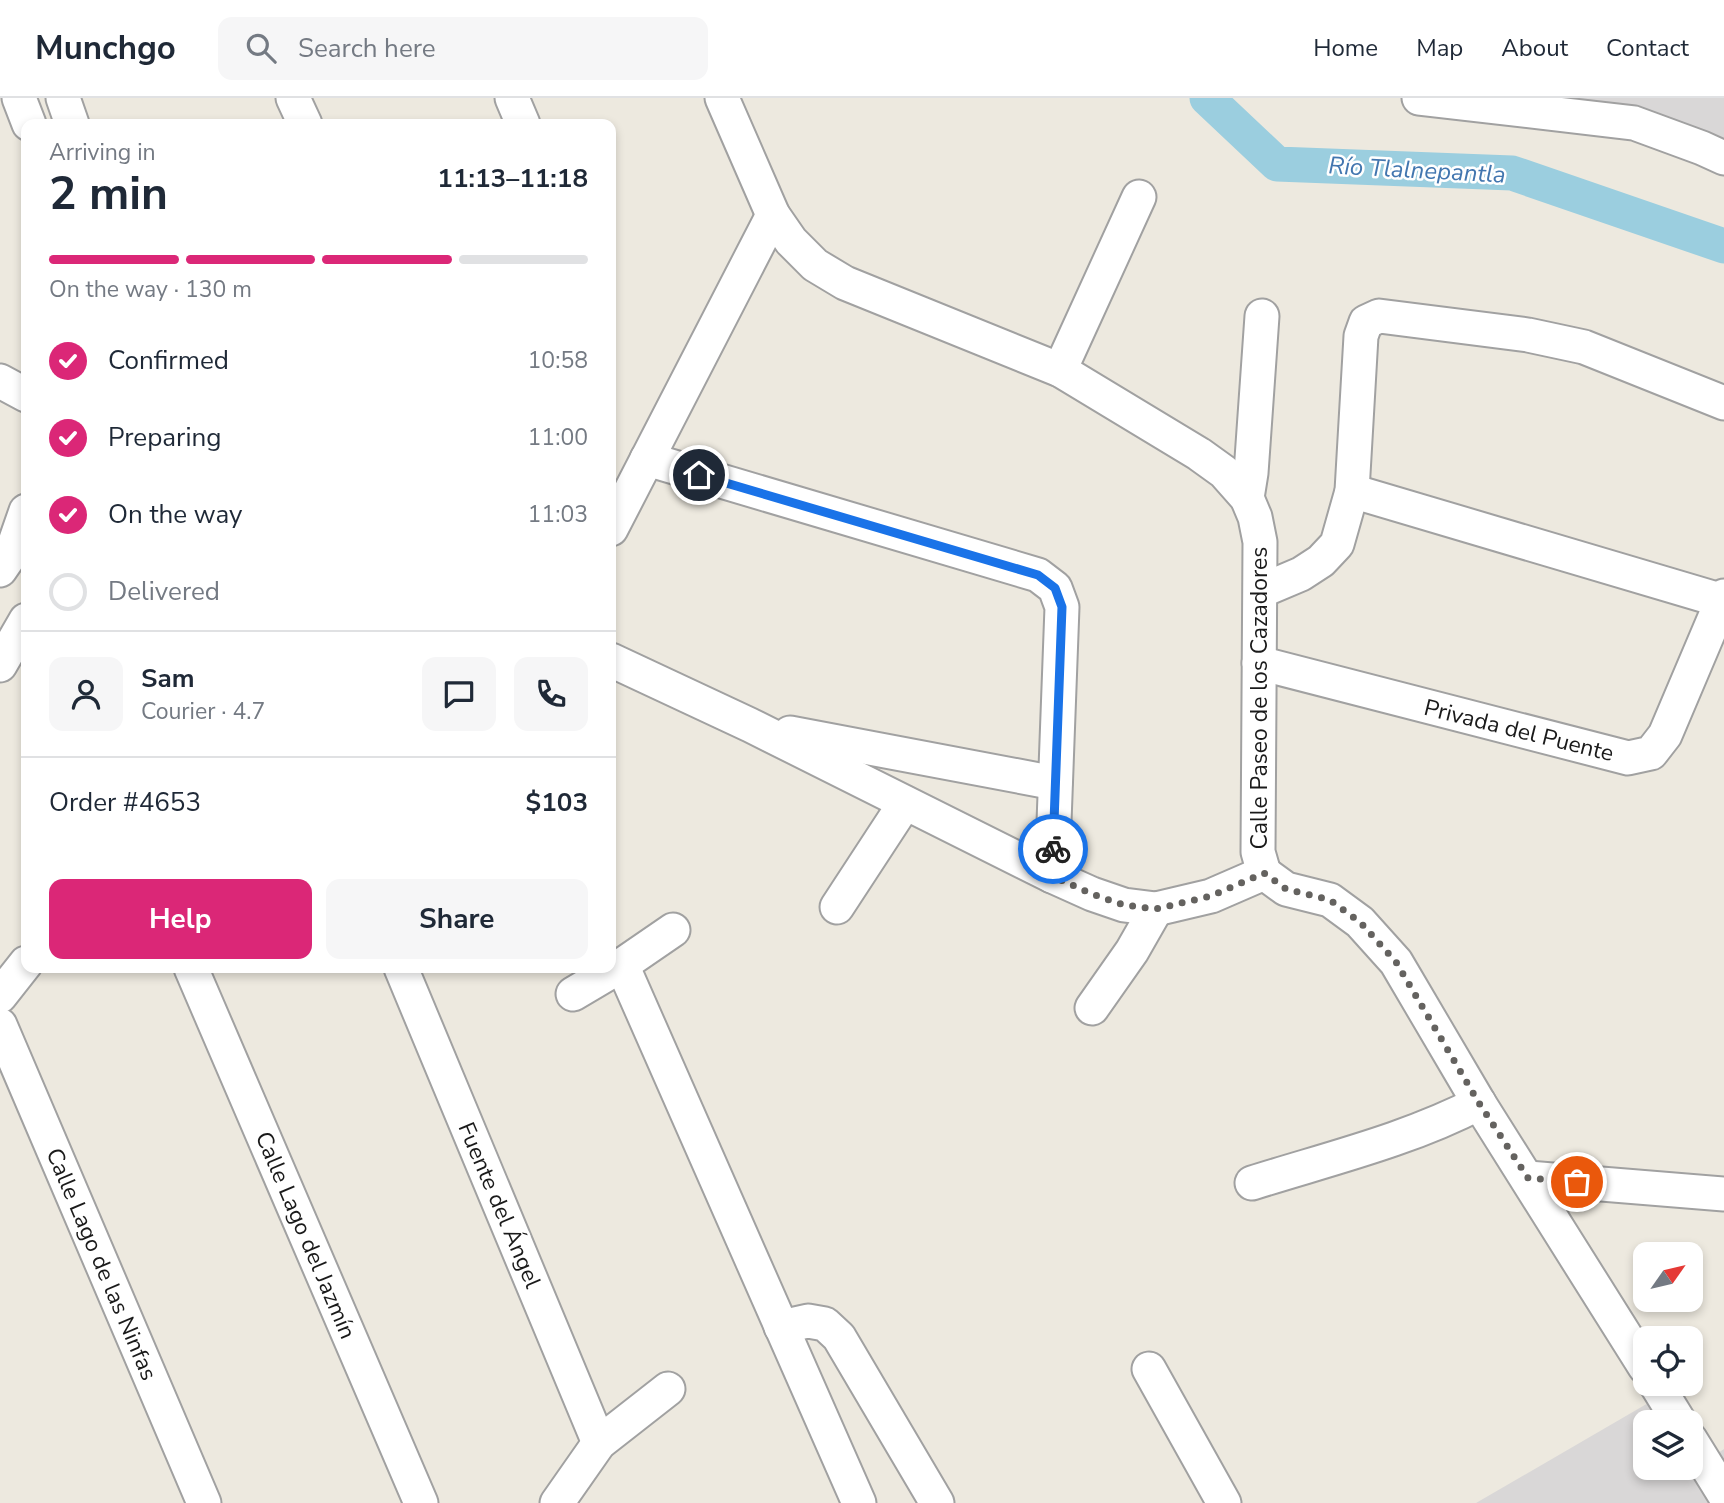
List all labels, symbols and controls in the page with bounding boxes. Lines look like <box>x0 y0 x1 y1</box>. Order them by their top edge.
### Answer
search box <box>218 17 708 80</box>
text: Munchgo <box>35 26 176 71</box>
icon: search <box>242 29 280 67</box>
text: Search here <box>298 31 436 66</box>
text: Home <box>1313 32 1378 64</box>
text: Map <box>1416 32 1463 64</box>
text: About <box>1501 32 1568 64</box>
text: Contact <box>1606 32 1689 64</box>
text: Arriving in <box>49 137 156 168</box>
water label: Río Tlalnepantla <box>1328 149 1506 191</box>
text: 11:13–11:18 <box>437 161 588 196</box>
text: 2 min <box>49 162 168 225</box>
text: On the way · 130 m <box>49 274 252 305</box>
icon: check <box>49 342 87 380</box>
text: Confirmed <box>108 343 229 378</box>
text: 10:58 <box>528 345 588 376</box>
icon: check <box>49 419 87 457</box>
text: Preparing <box>108 420 221 455</box>
text: 11:00 <box>528 422 588 453</box>
pin <box>669 445 729 505</box>
icon: home <box>680 456 718 494</box>
icon: check <box>49 496 87 534</box>
text: On the way <box>108 497 242 532</box>
text: 11:03 <box>528 499 588 530</box>
street label: Calle Paseo de los Cazadores <box>1244 547 1275 849</box>
text: Delivered <box>108 574 220 609</box>
button: person <box>49 657 123 731</box>
button: chat <box>422 657 496 731</box>
button: phone <box>514 657 588 731</box>
text: Sam <box>141 661 194 696</box>
street label: Privada del Puente <box>1421 692 1617 769</box>
text: Courier · 4.7 <box>141 696 265 727</box>
text: Order #4653 <box>49 785 201 820</box>
text: $103 <box>526 785 588 820</box>
courier <box>1018 814 1088 884</box>
icon: bike <box>1034 830 1072 868</box>
button: Help <box>49 879 312 959</box>
button: Share <box>326 879 588 959</box>
street label: Fuente del Ángel <box>451 1118 549 1293</box>
street label: Calle Lago del Jazmín <box>248 1127 363 1344</box>
street label: Calle Lago de las Ninfas <box>39 1143 165 1385</box>
pin <box>1547 1152 1607 1212</box>
icon: bag <box>1558 1163 1596 1201</box>
north arrow <box>1633 1242 1703 1312</box>
map controls <box>1633 1242 1703 1480</box>
button: locate <box>1633 1326 1703 1396</box>
button: layers <box>1633 1410 1703 1480</box>

